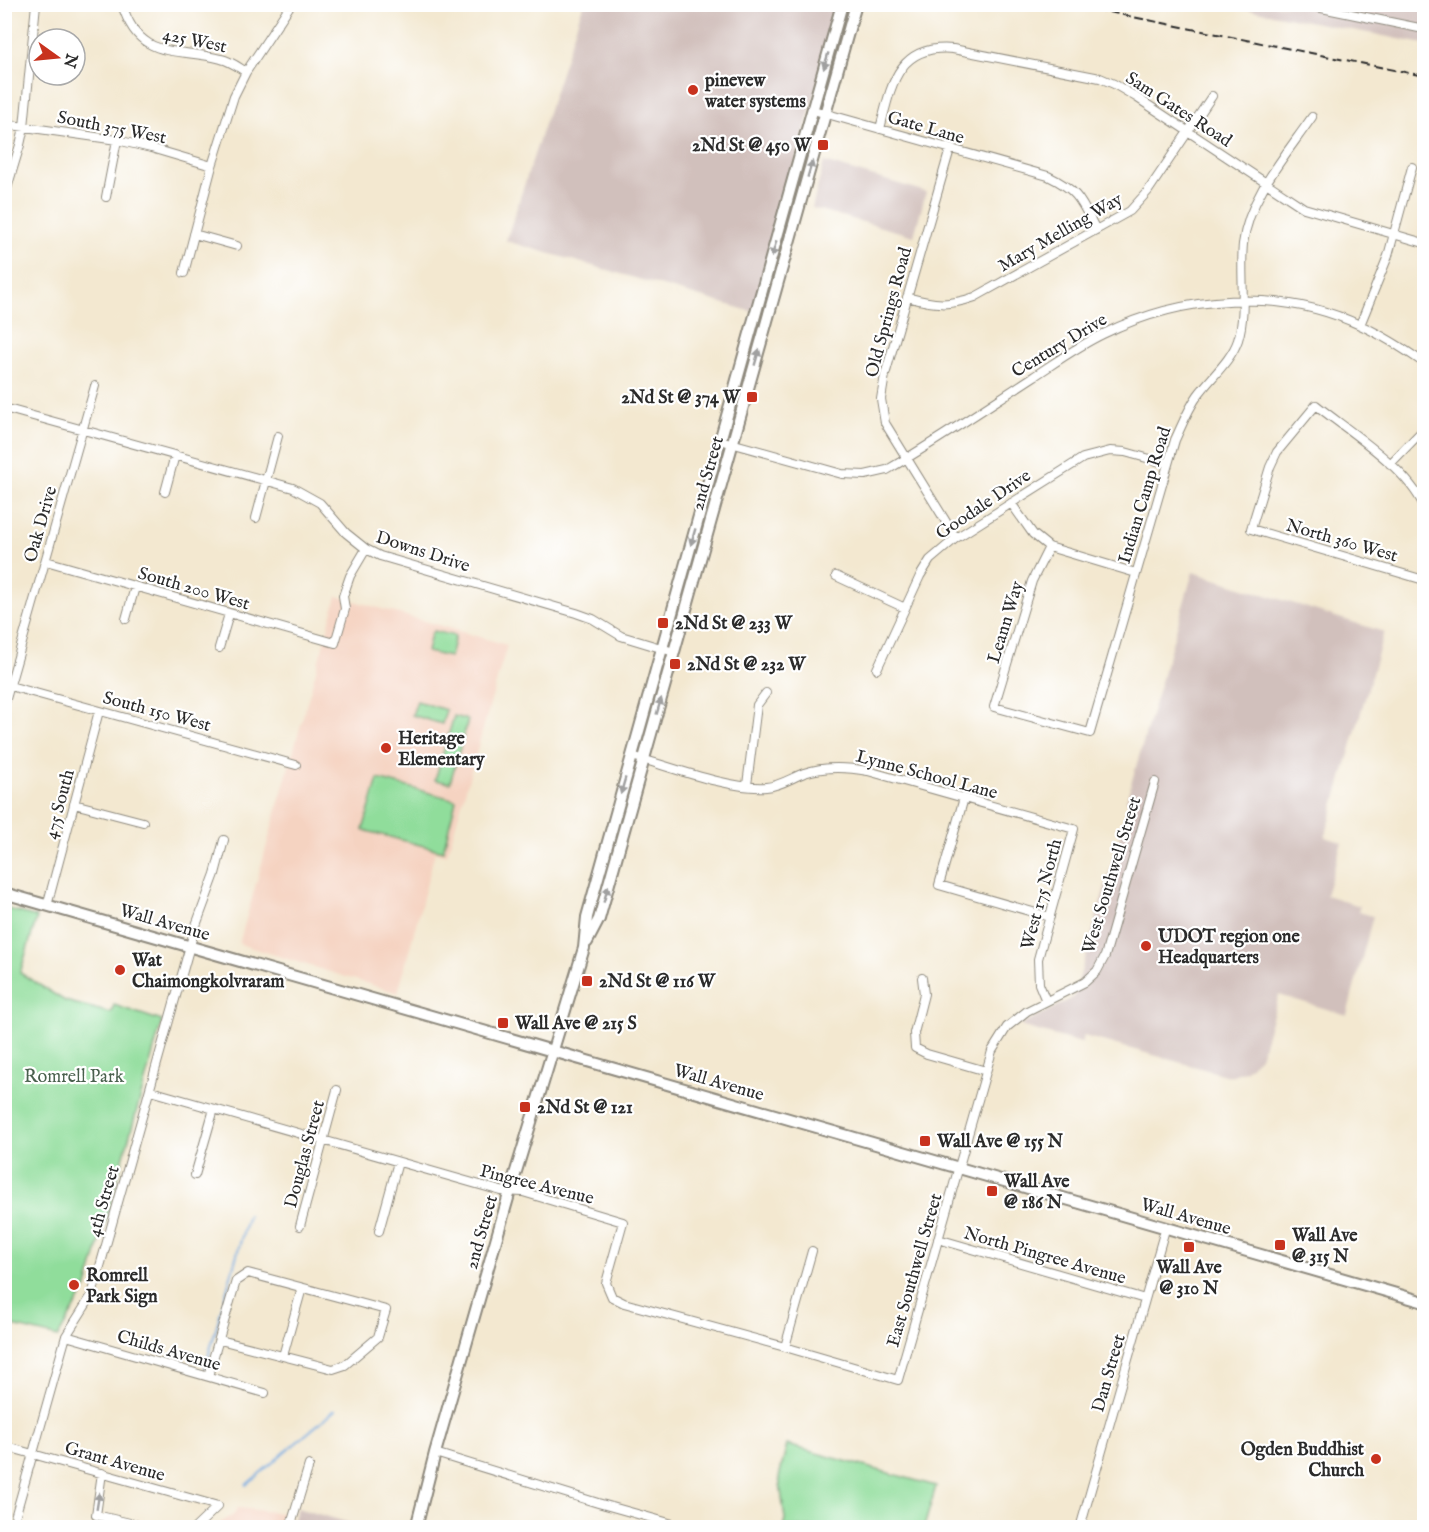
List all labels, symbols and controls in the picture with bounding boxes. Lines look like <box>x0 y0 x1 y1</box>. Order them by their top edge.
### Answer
street label: 425 West <box>161 23 229 59</box>
north arrow <box>27 27 87 87</box>
text: N <box>58 50 81 70</box>
one-way arrow <box>821 52 831 70</box>
street label: Sam Gates Road <box>1121 67 1236 153</box>
place label: pinevew water systems <box>704 70 806 114</box>
marker: pinevew water systems <box>686 83 700 97</box>
street label: South 375 West <box>55 107 168 150</box>
street label: Gate Lane <box>884 107 967 150</box>
place label: 2Nd St @ 450 W <box>692 135 813 158</box>
marker: 2Nd St @ 450 W <box>816 138 830 152</box>
one-way arrow <box>805 160 815 178</box>
street label: Mary Melling Way <box>995 188 1127 278</box>
one-way arrow <box>769 240 778 258</box>
street label: Old Springs Road <box>861 244 918 380</box>
street label: Century Drive <box>1008 309 1112 384</box>
one-way arrow <box>753 348 762 366</box>
place label: 2Nd St @ 374 W <box>621 387 742 410</box>
marker: 2Nd St @ 374 W <box>745 390 759 404</box>
street label: Indian Camp Road <box>1114 424 1177 567</box>
street label: 2nd Street <box>687 434 730 513</box>
street label: Goodale Drive <box>932 465 1036 546</box>
street label: Oak Drive <box>20 484 63 565</box>
street label: North 360 West <box>1283 515 1400 568</box>
street label: Downs Drive <box>373 526 472 578</box>
one-way arrow <box>688 529 697 547</box>
street label: South 200 West <box>135 563 252 616</box>
street label: Leann Way <box>983 578 1030 666</box>
place label: 2Nd St @ 233 W <box>675 613 794 636</box>
marker: 2Nd St @ 233 W <box>656 616 670 630</box>
place label: 2Nd St @ 232 W <box>687 654 807 677</box>
marker: 2Nd St @ 232 W <box>668 657 682 671</box>
street label: South 150 West <box>100 687 213 738</box>
one-way arrow <box>655 697 664 715</box>
place label: Heritage Elementary <box>398 728 486 772</box>
marker: Heritage Elementary <box>379 741 393 755</box>
street label: Lynne School Lane <box>853 745 1000 805</box>
street label: 475 South <box>40 767 81 842</box>
one-way arrow <box>618 777 627 795</box>
street label: West Southwell Street <box>1078 794 1147 957</box>
street label: West 175 North <box>1017 836 1068 952</box>
one-way arrow <box>602 885 611 903</box>
street label: Wall Avenue <box>117 900 212 947</box>
place label: UDOT region one Headquarters <box>1157 926 1300 970</box>
marker: UDOT region one Headquarters <box>1139 939 1153 953</box>
place label: Wat Chaimongkolvraram <box>131 950 284 994</box>
marker: Wat Chaimongkolvraram <box>113 963 127 977</box>
place label: 2Nd St @ 116 W <box>599 971 717 994</box>
marker: 2Nd St @ 116 W <box>580 974 594 988</box>
place label: Wall Ave @ 215 S <box>514 1013 637 1036</box>
marker: Wall Ave @ 215 S <box>496 1016 510 1030</box>
street label: Wall Avenue <box>671 1060 766 1107</box>
park label: Romrell Park <box>24 1066 124 1089</box>
place label: 2Nd St @ 121 <box>537 1097 633 1120</box>
street label: Douglas Street <box>280 1098 331 1211</box>
marker: 2Nd St @ 121 <box>518 1100 532 1114</box>
place label: Wall Ave @ 155 N <box>936 1131 1064 1154</box>
marker: Wall Ave @ 155 N <box>918 1134 932 1148</box>
street label: Pingree Avenue <box>477 1160 596 1211</box>
street label: 4th Street <box>83 1163 126 1240</box>
place label: Wall Ave @ 186 N <box>1003 1171 1070 1215</box>
marker: Wall Ave @ 186 N <box>985 1184 999 1198</box>
street label: East Southwell Street <box>882 1191 948 1350</box>
street label: 2nd Street <box>461 1193 504 1272</box>
street label: Wall Avenue <box>1138 1194 1233 1241</box>
street label: North Pingree Avenue <box>961 1222 1128 1291</box>
place label: Wall Ave @ 315 N <box>1291 1225 1358 1269</box>
marker: Wall Ave @ 315 N <box>1273 1238 1287 1252</box>
marker: Wall Ave @ 310 N <box>1182 1240 1196 1254</box>
place label: Wall Ave @ 310 N <box>1155 1257 1223 1301</box>
place label: Romrell Park Sign <box>86 1265 158 1309</box>
marker: Romrell Park Sign <box>67 1278 81 1292</box>
street label: Childs Avenue <box>114 1326 223 1377</box>
street label: Dan Street <box>1087 1332 1132 1415</box>
street label: Grant Avenue <box>62 1437 167 1488</box>
place label: Ogden Buddhist Church <box>1241 1439 1365 1483</box>
marker: Ogden Buddhist Church <box>1369 1452 1383 1466</box>
one-way arrow <box>93 1492 102 1511</box>

